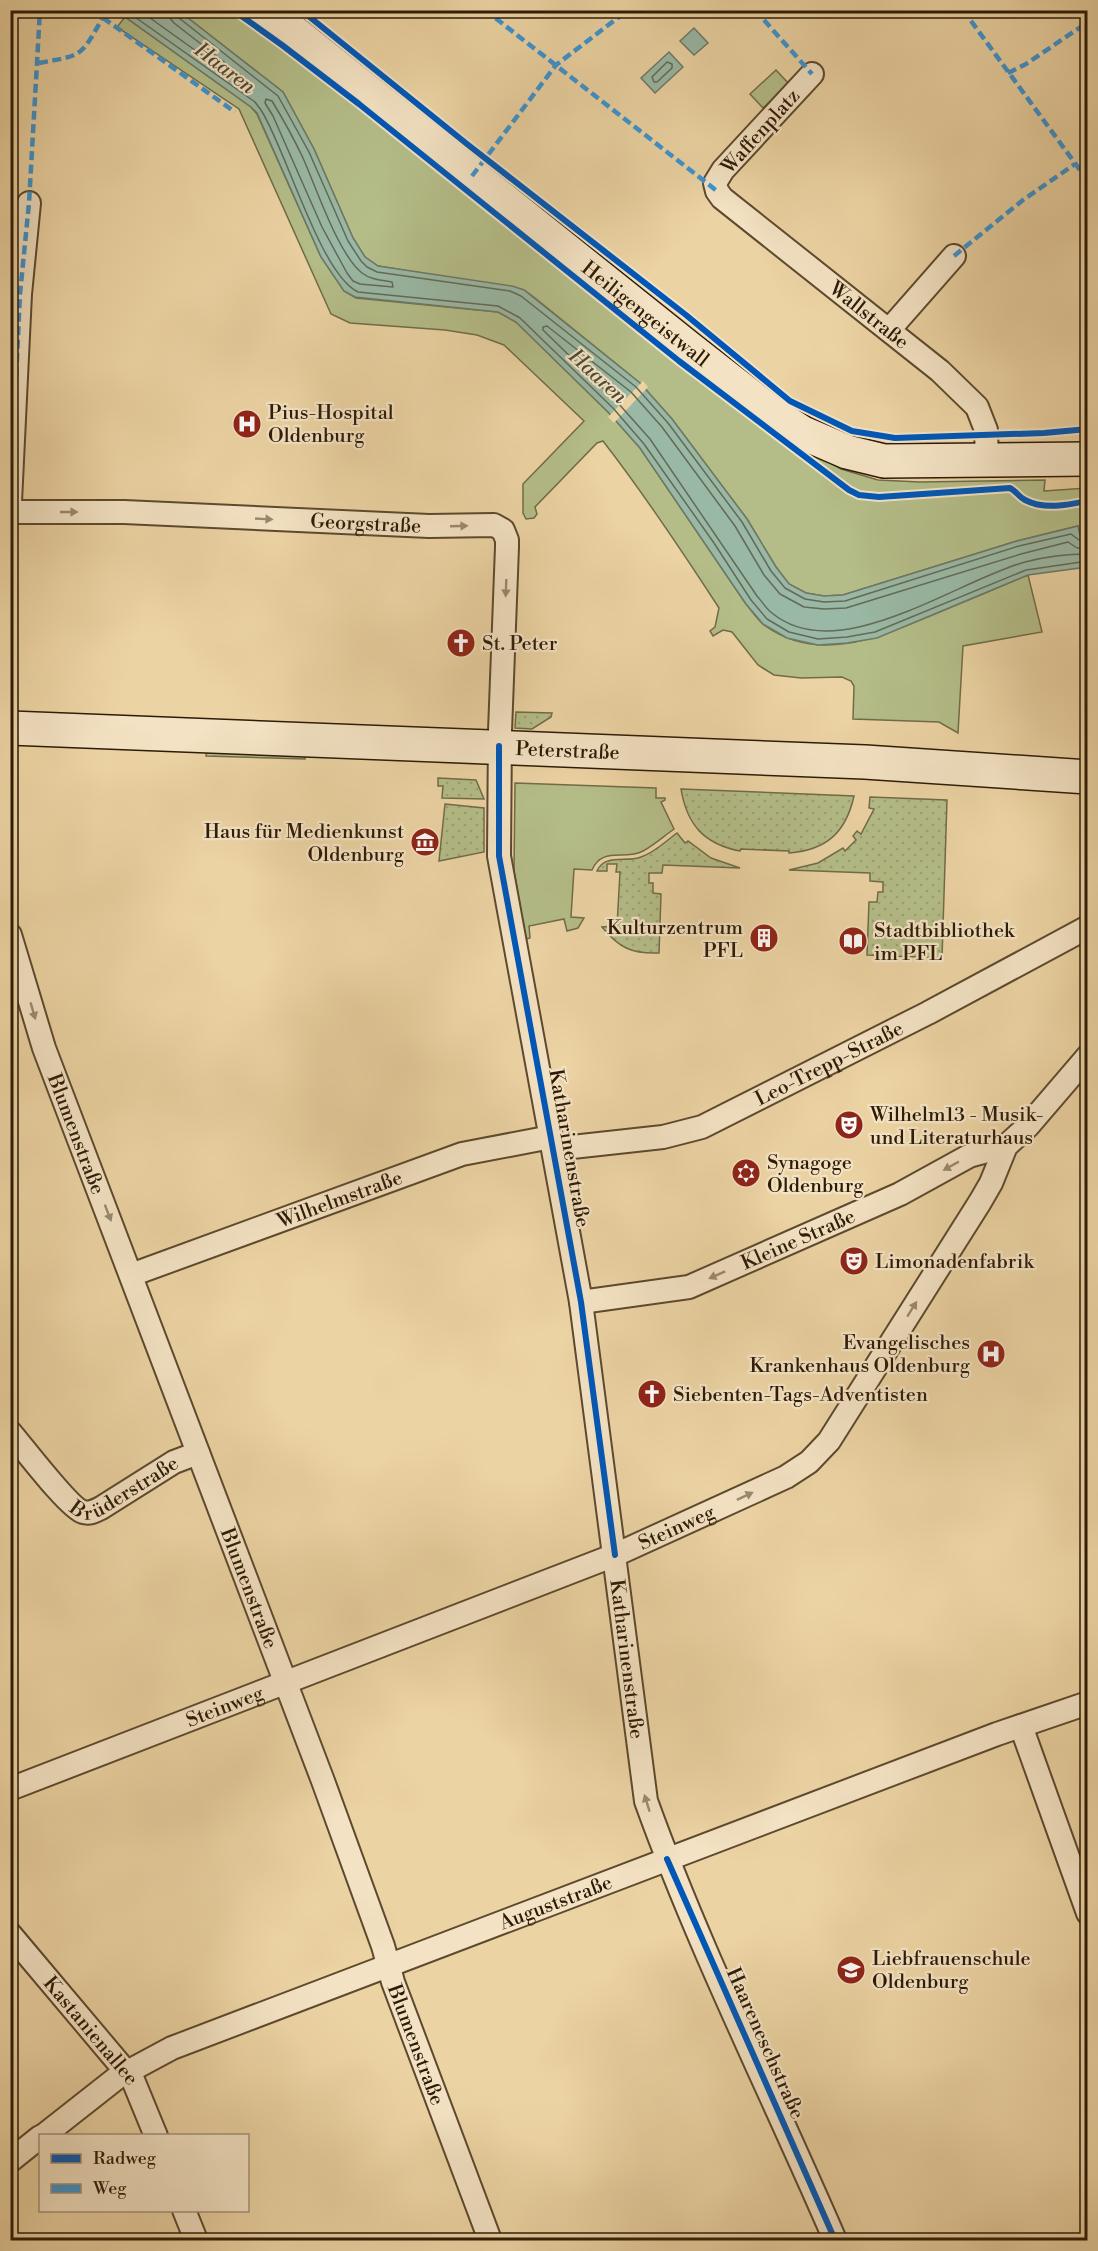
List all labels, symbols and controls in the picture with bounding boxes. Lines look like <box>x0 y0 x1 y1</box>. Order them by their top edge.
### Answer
water label: Haaren <box>188 37 260 100</box>
street label: Waffenplatz <box>716 84 806 180</box>
street label: Heiligengeistwall <box>576 256 714 373</box>
street label: Wallstraße <box>823 276 913 355</box>
water label: Haaren <box>562 343 632 410</box>
place label: Pius-Hospital Oldenburg <box>268 401 394 449</box>
hospital icon: Pius-Hospital Oldenburg <box>231 408 263 440</box>
one-way arrow <box>59 507 78 517</box>
street label: Georgstraße <box>310 510 422 540</box>
one-way arrow <box>254 514 273 523</box>
one-way arrow <box>449 521 468 530</box>
one-way arrow <box>501 579 510 598</box>
church icon: St. Peter <box>445 627 477 659</box>
place label: St. Peter <box>482 632 558 657</box>
street label: Peterstraße <box>515 737 620 766</box>
place label: Haus für Medienkunst Oldenburg <box>204 820 405 868</box>
museum icon: Haus für Medienkunst Oldenburg <box>409 826 441 858</box>
place label: Kulturzentrum PFL <box>607 916 743 964</box>
place label: Stadtbibliothek im PFL <box>874 919 1016 967</box>
building icon: Kulturzentrum PFL <box>748 922 780 954</box>
library icon: Stadtbibliothek im PFL <box>837 925 869 957</box>
one-way arrow <box>29 1002 38 1020</box>
street label: Leo-Trepp-Straße <box>751 1017 908 1112</box>
street label: Katharinenstraße <box>542 1067 595 1229</box>
street label: Blumenstraße <box>41 1070 110 1198</box>
place label: Wilhelm13 - Musik- und Literaturhaus <box>869 1103 1044 1151</box>
theatre icon: Wilhelm13 - Musik- und Literaturhaus <box>833 1109 865 1141</box>
place label: Synagoge Oldenburg <box>767 1151 864 1199</box>
synagogue icon: Synagoge Oldenburg <box>730 1157 762 1189</box>
one-way arrow <box>942 1161 959 1171</box>
street label: Wilhelmstraße <box>273 1166 406 1235</box>
street label: Kleine Straße <box>738 1204 859 1276</box>
one-way arrow <box>103 1205 113 1223</box>
theatre icon: Limonadenfabrik <box>838 1245 870 1277</box>
place label: Limonadenfabrik <box>875 1250 1035 1275</box>
one-way arrow <box>708 1270 726 1280</box>
one-way arrow <box>907 1301 918 1317</box>
place label: Evangelisches Krankenhaus Oldenburg <box>750 1331 971 1379</box>
hospital icon: Evangelisches Krankenhaus Oldenburg <box>975 1338 1007 1370</box>
church icon: Siebenten-Tags-Adventisten <box>636 1378 668 1410</box>
place label: Siebenten-Tags-Adventisten <box>673 1383 928 1408</box>
street label: Brüderstraße <box>63 1451 183 1527</box>
one-way arrow <box>736 1491 753 1500</box>
street label: Steinweg <box>635 1500 720 1557</box>
street label: Blumenstraße <box>214 1524 282 1653</box>
street label: Katharinenstraße <box>603 1578 649 1740</box>
street label: Steinweg <box>183 1681 268 1734</box>
one-way arrow <box>642 1794 651 1812</box>
street label: Auguststraße <box>495 1871 616 1937</box>
place label: Liebfrauenschule Oldenburg <box>872 1947 1031 1995</box>
school or university icon: Liebfrauenschule Oldenburg <box>835 1954 867 1986</box>
street label: Haareneschstraße <box>720 1964 809 2123</box>
street label: Kastanienallee <box>37 1972 143 2091</box>
street label: Blumenstraße <box>381 1980 449 2109</box>
legend <box>39 2134 249 2212</box>
text: Radweg <box>93 2147 157 2170</box>
text: Weg <box>92 2177 127 2200</box>

